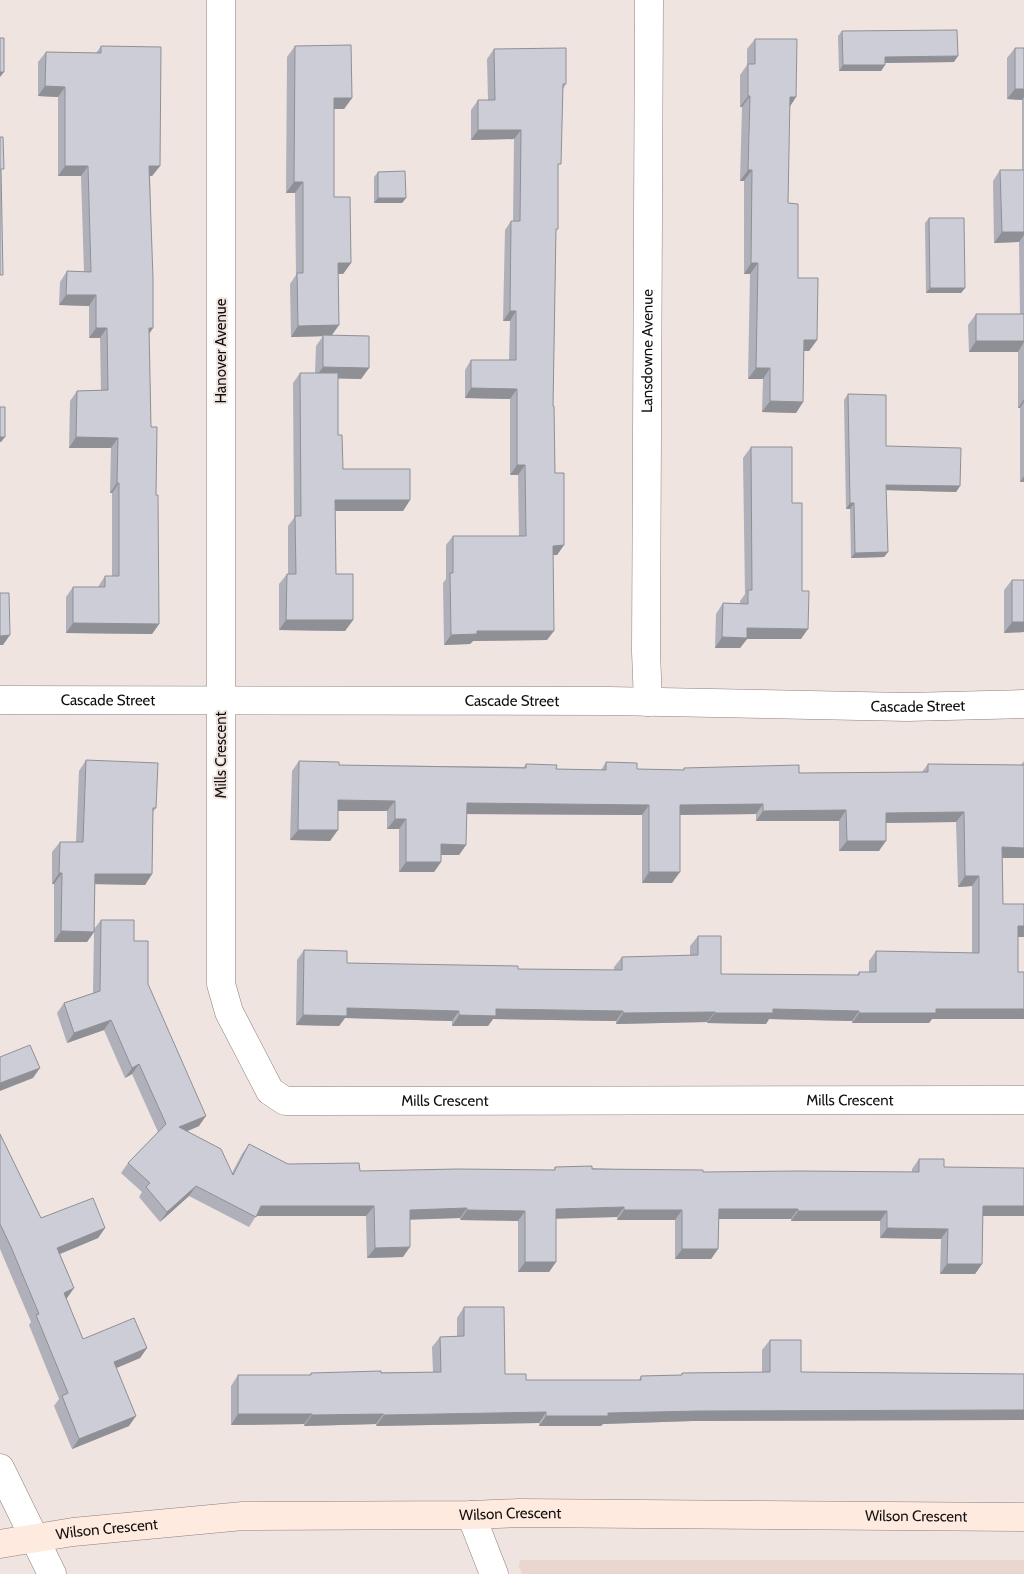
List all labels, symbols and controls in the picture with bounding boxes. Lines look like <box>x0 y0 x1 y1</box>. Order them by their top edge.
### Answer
street label: Lansdowne Avenue <box>638 289 657 413</box>
street label: Hanover Avenue <box>212 298 230 403</box>
street label: Cascade Street <box>61 691 155 709</box>
street label: Cascade Street <box>465 692 559 710</box>
street label: Cascade Street <box>870 697 965 716</box>
street label: Mills Crescent <box>212 711 230 799</box>
street label: Mills Crescent <box>806 1091 893 1109</box>
street label: Mills Crescent <box>401 1092 488 1110</box>
street label: Wilson Crescent <box>459 1504 562 1524</box>
street label: Wilson Crescent <box>865 1507 967 1526</box>
street label: Wilson Crescent <box>55 1515 159 1544</box>

